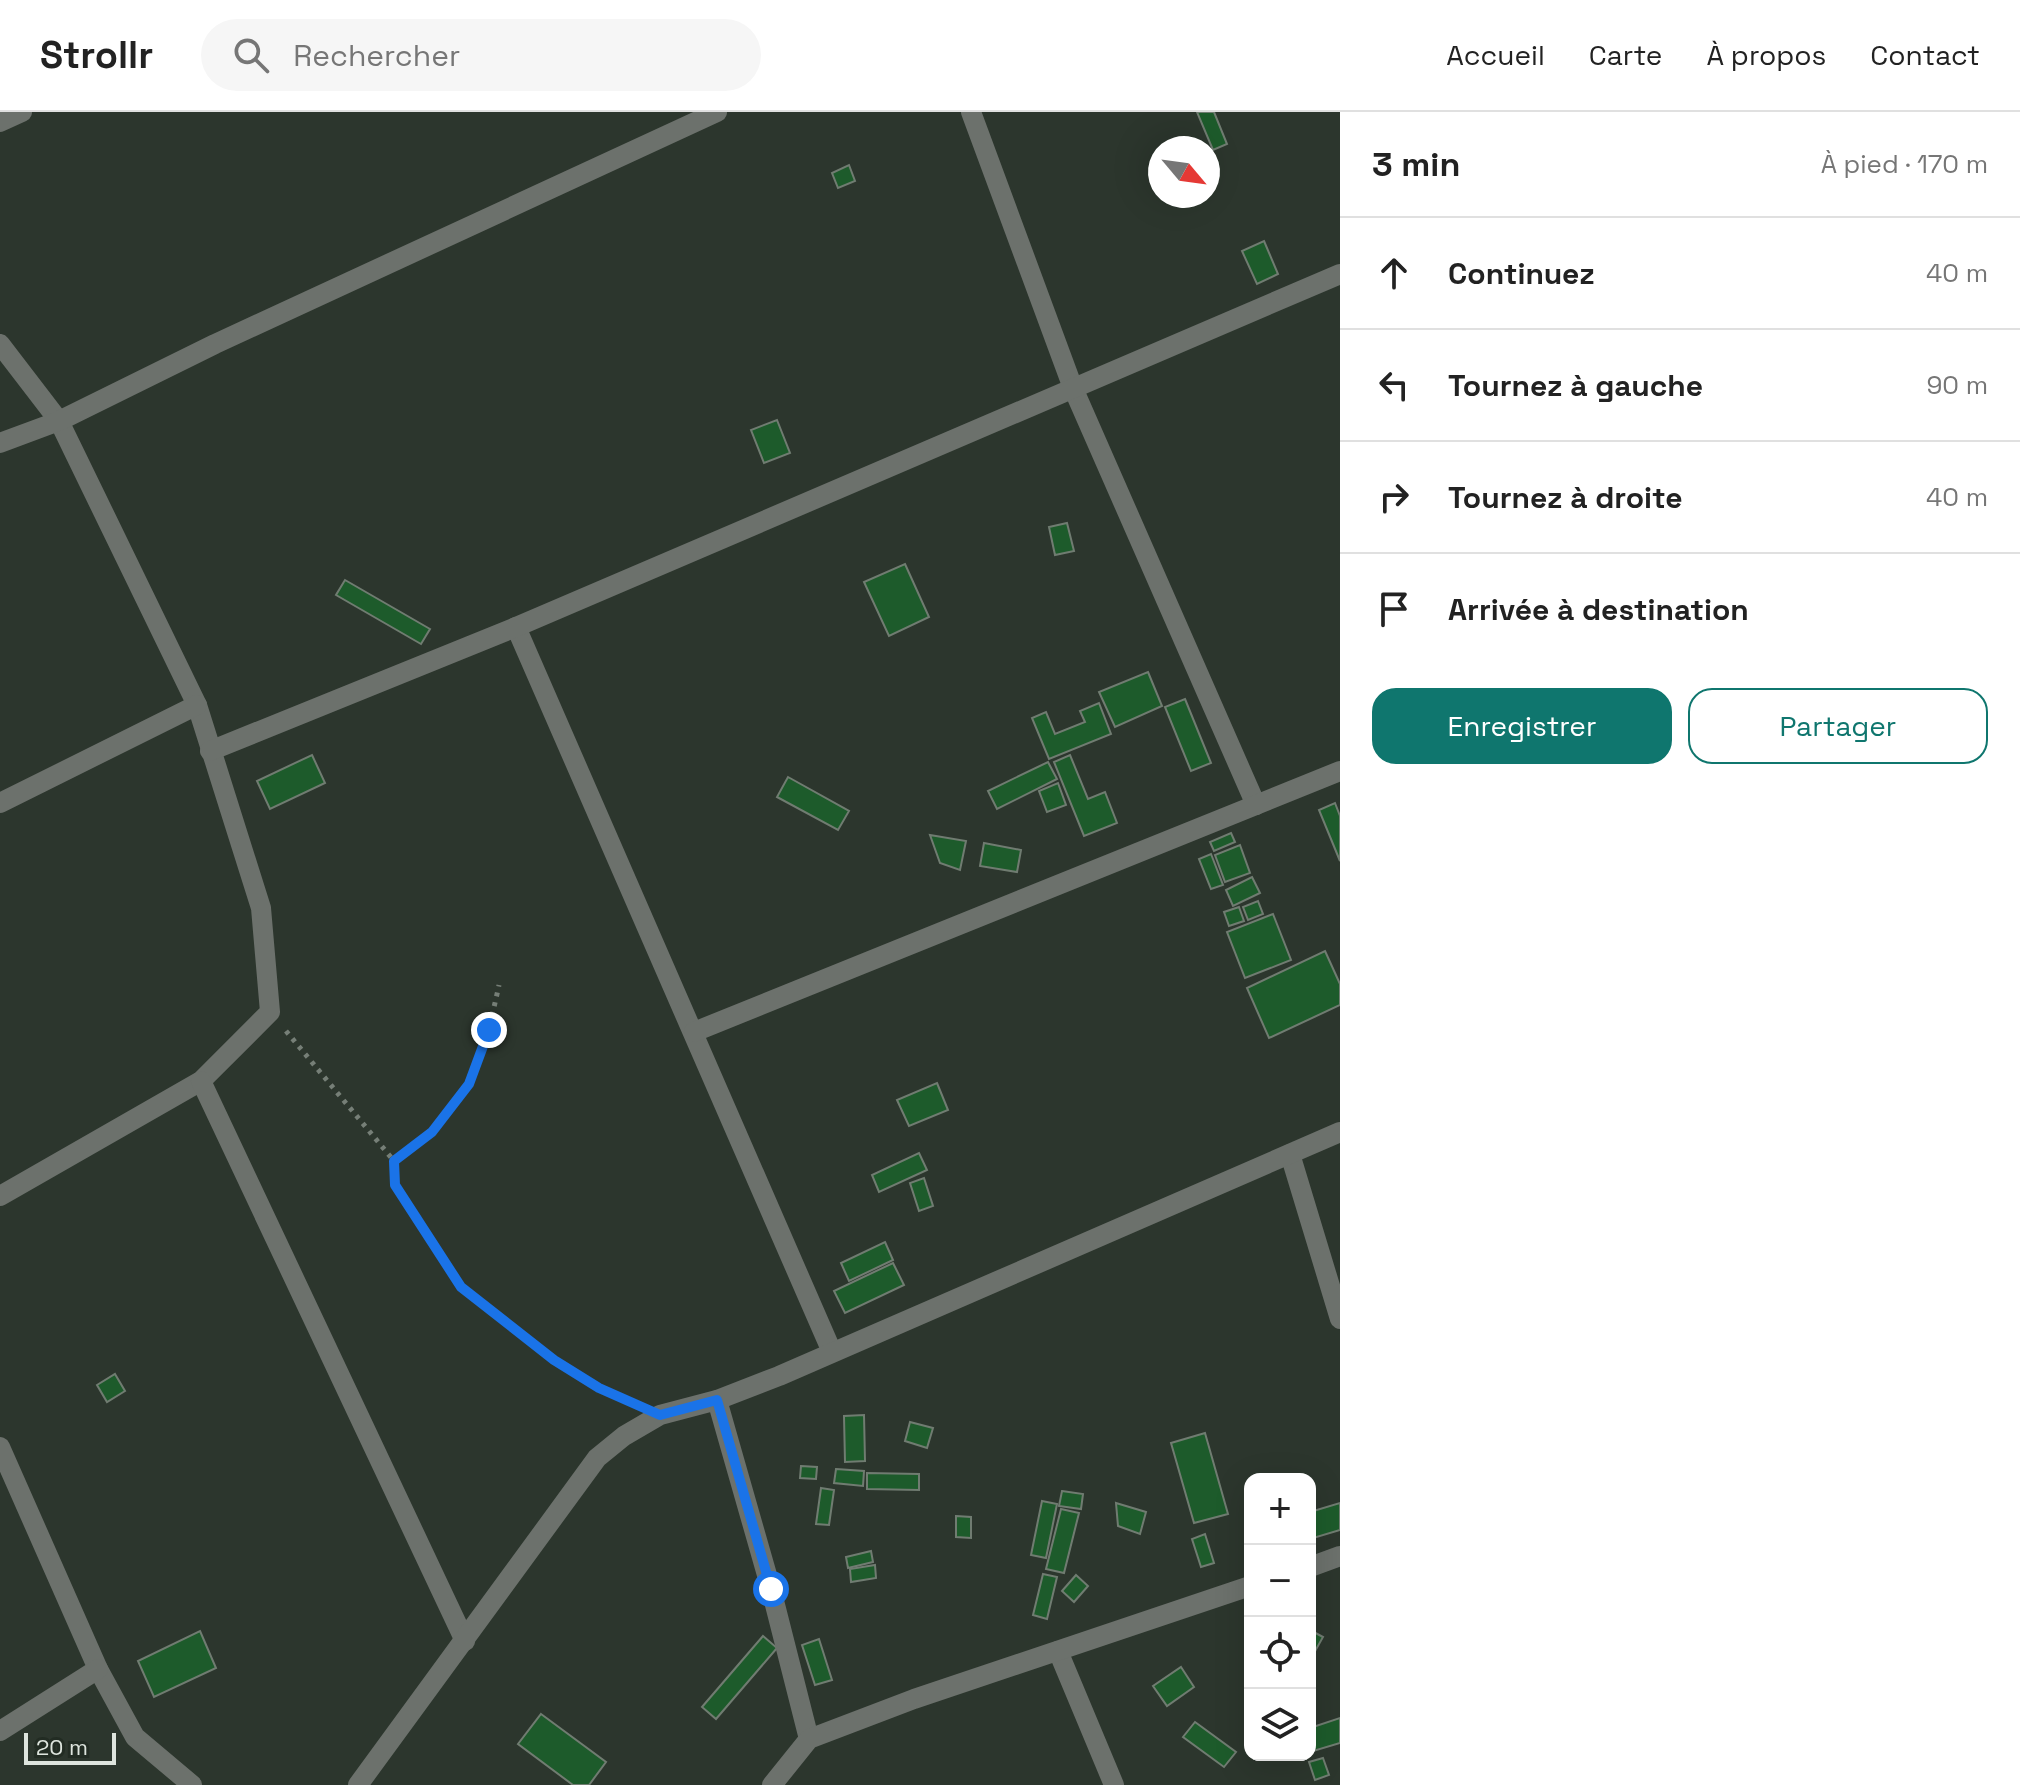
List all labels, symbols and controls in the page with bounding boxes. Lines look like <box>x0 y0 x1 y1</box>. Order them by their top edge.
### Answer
search box <box>201 19 761 91</box>
text: Strollr <box>40 31 153 79</box>
icon: search <box>229 33 273 77</box>
text: Rechercher <box>293 36 460 75</box>
text: Accueil <box>1446 37 1545 73</box>
text: Carte <box>1589 37 1662 73</box>
text: À propos <box>1706 37 1826 73</box>
text: Contact <box>1870 37 1980 73</box>
north arrow <box>1148 136 1220 208</box>
text: 3 min <box>1372 143 1460 186</box>
text: À pied · 170 m <box>1821 147 1988 181</box>
icon: ahead <box>1372 251 1416 295</box>
text: Continuez <box>1448 254 1595 293</box>
text: 40 m <box>1926 256 1988 290</box>
icon: left <box>1372 363 1416 407</box>
text: Tournez à gauche <box>1448 366 1703 405</box>
text: 90 m <box>1926 368 1988 402</box>
icon: right <box>1372 475 1416 519</box>
text: Tournez à droite <box>1448 478 1682 517</box>
text: 40 m <box>1926 480 1988 514</box>
icon: arrive <box>1372 587 1416 631</box>
text: Arrivée à destination <box>1448 590 1749 629</box>
button: Enregistrer <box>1372 688 1672 764</box>
button: Partager <box>1688 688 1988 764</box>
route end <box>471 1012 507 1048</box>
map controls <box>1244 1473 1316 1761</box>
button: + <box>1244 1473 1316 1545</box>
button: − <box>1244 1545 1316 1617</box>
route start <box>753 1571 789 1607</box>
button: locate <box>1244 1617 1316 1689</box>
button: layers <box>1244 1689 1316 1761</box>
scale bar <box>24 1729 116 1765</box>
text: 20 m <box>36 1733 88 1761</box>

